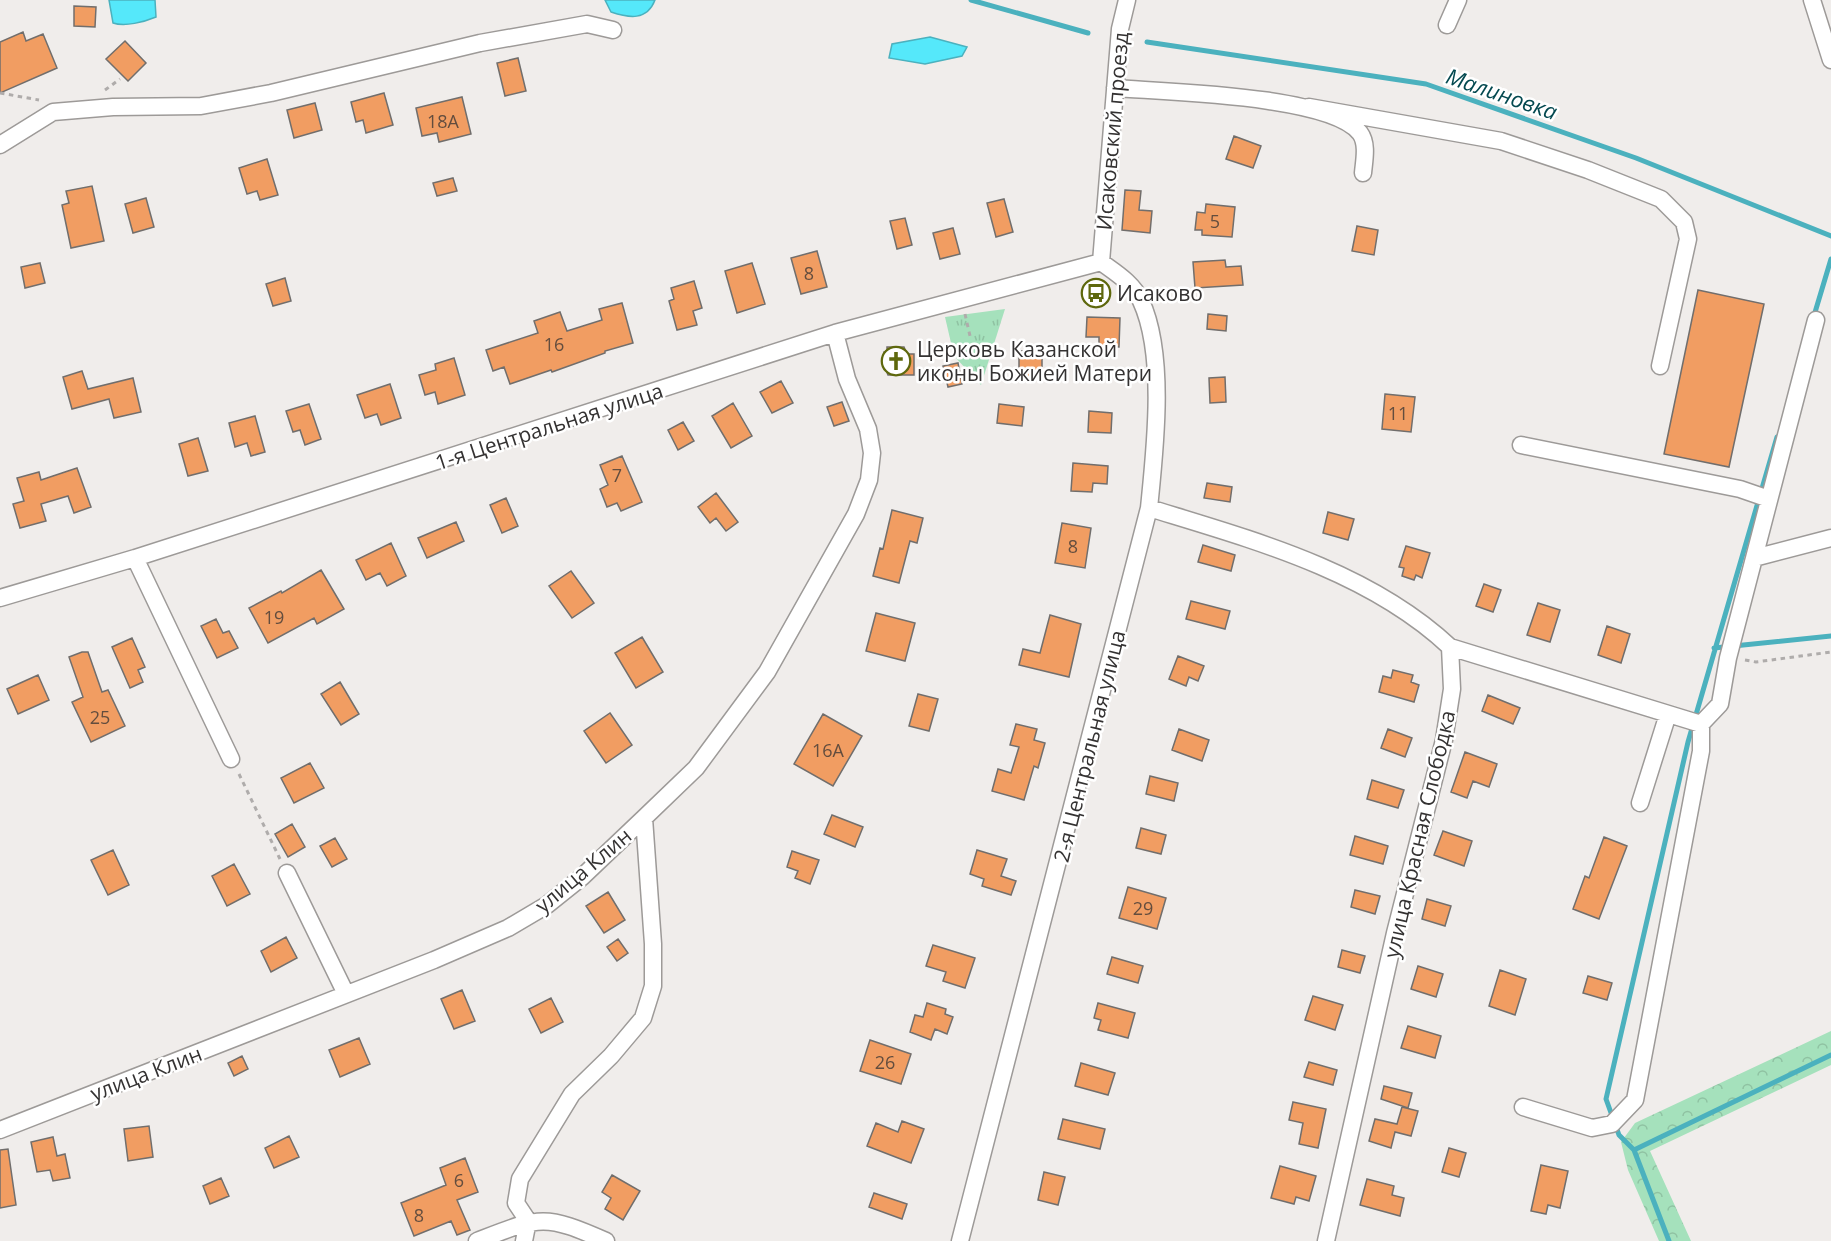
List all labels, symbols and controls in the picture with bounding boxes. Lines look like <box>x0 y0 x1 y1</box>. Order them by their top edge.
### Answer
street label: Исаковский проезд <box>1089 31 1135 231</box>
water label: Малиновка <box>1442 60 1562 126</box>
house number: 18А <box>427 109 460 133</box>
house number: 5 <box>1210 209 1220 233</box>
house number: 8 <box>804 261 814 285</box>
bus stop icon: Исаково <box>1080 277 1112 309</box>
place label: Исаково <box>1117 279 1203 307</box>
house number: 16 <box>544 332 564 356</box>
place label: Церковь Казанской иконы Божией Матери <box>917 335 1152 387</box>
church icon: Церковь Казанской иконы Божией Матери <box>880 345 912 377</box>
street label: 1-я Центральная улица <box>432 376 666 476</box>
house number: 11 <box>1388 401 1408 425</box>
house number: 7 <box>612 463 622 487</box>
house number: 8 <box>1068 534 1078 558</box>
house number: 19 <box>264 605 284 629</box>
street label: 2-я Центральная улица <box>1047 627 1131 865</box>
house number: 25 <box>90 705 110 729</box>
street label: улица Красная Слободка <box>1377 708 1461 960</box>
house number: 16А <box>812 738 845 762</box>
street label: улица Клин <box>529 821 637 919</box>
house number: 29 <box>1133 896 1153 920</box>
street label: улица Клин <box>86 1039 206 1107</box>
house number: 26 <box>875 1050 895 1074</box>
house number: 6 <box>454 1168 464 1192</box>
house number: 8 <box>414 1203 424 1227</box>

